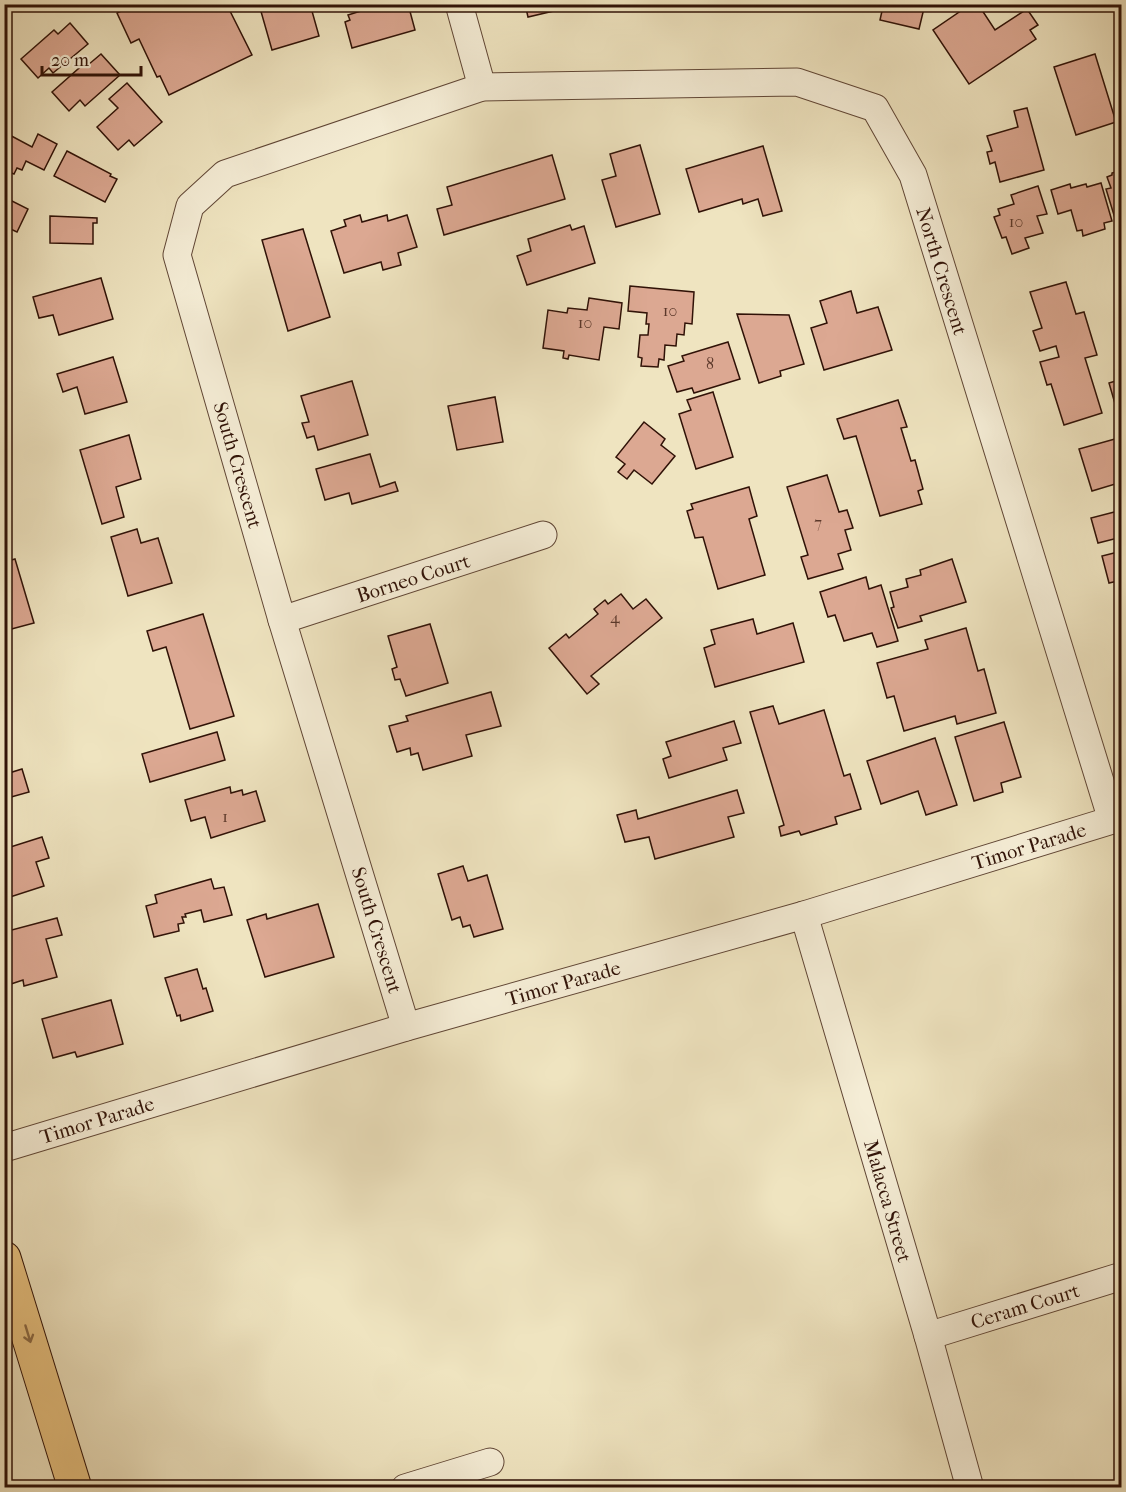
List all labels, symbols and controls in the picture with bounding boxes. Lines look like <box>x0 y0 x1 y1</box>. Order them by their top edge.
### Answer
scale bar <box>42 39 141 77</box>
text: 20 m <box>51 50 89 71</box>
street label: North Crescent <box>911 204 972 338</box>
house number: 10 <box>1009 212 1023 231</box>
house number: 10 <box>663 301 677 320</box>
house number: 10 <box>578 313 592 332</box>
house number: 8 <box>706 354 714 373</box>
street label: South Crescent <box>208 399 267 531</box>
house number: 7 <box>814 513 822 532</box>
street label: Borneo Court <box>354 549 473 608</box>
house number: 4 <box>610 608 620 627</box>
house number: 1 <box>222 807 228 826</box>
street label: Timor Parade <box>969 818 1089 875</box>
street label: South Crescent <box>346 864 407 996</box>
street label: Timor Parade <box>503 956 623 1011</box>
street label: Timor Parade <box>37 1092 157 1149</box>
street label: Malacca Street <box>859 1137 916 1265</box>
street label: Ceram Court <box>968 1279 1082 1334</box>
one-way arrow <box>23 1324 34 1343</box>

